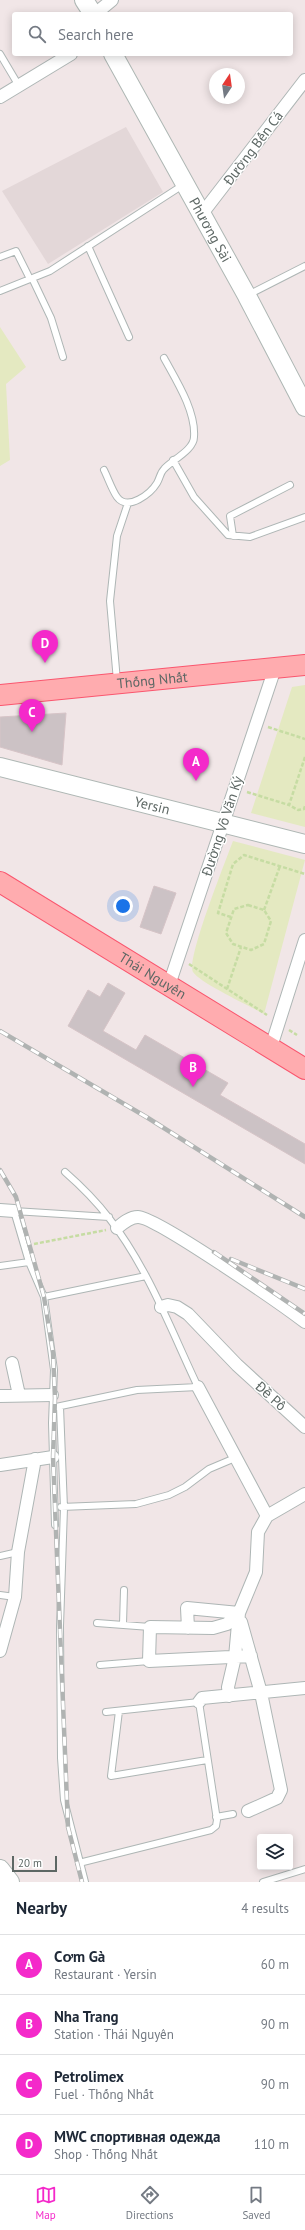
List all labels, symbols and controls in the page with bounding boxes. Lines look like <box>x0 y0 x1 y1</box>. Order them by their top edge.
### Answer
search box <box>12 12 293 56</box>
icon: search <box>26 23 48 45</box>
text: Search here <box>58 25 134 44</box>
north arrow <box>209 68 245 104</box>
street label: Đường Bến Cá <box>219 107 287 189</box>
street label: Phương Sài <box>185 194 235 265</box>
pin: D <box>32 630 58 663</box>
street label: Thống Nhất <box>116 668 189 692</box>
pin: C <box>19 699 45 732</box>
pin: A <box>183 748 209 781</box>
street label: Đường Võ Văn Ký <box>197 773 247 879</box>
street label: Yersin <box>133 792 172 819</box>
your location <box>113 896 133 916</box>
street label: Thái Nguyên <box>116 948 190 1003</box>
pin: B <box>180 1054 206 1087</box>
street label: Đề Pô <box>251 1377 290 1415</box>
map controls <box>257 1834 293 1870</box>
button: layers <box>257 1834 293 1870</box>
scale bar <box>12 1854 57 1873</box>
text: 20 m <box>18 1856 42 1870</box>
text: Nearby <box>16 1897 67 1919</box>
text: 4 results <box>241 1900 289 1917</box>
text: Cơm Gà <box>54 1947 105 1966</box>
text: A <box>25 1956 33 1973</box>
text: 60 m <box>261 1956 289 1973</box>
text: Restaurant · Yersin <box>54 1966 157 1983</box>
text: Nha Trang <box>54 2007 119 2026</box>
text: B <box>25 2016 33 2033</box>
text: 90 m <box>261 2016 289 2033</box>
text: Station · Thái Nguyên <box>54 2026 174 2043</box>
text: Petrolimex <box>54 2067 124 2086</box>
text: C <box>25 2076 33 2093</box>
text: 90 m <box>261 2076 289 2093</box>
text: Fuel · Thống Nhất <box>54 2086 154 2103</box>
text: MWC спортивная одежда <box>54 2127 220 2146</box>
text: D <box>25 2136 33 2153</box>
text: 110 m <box>254 2136 289 2153</box>
text: Shop · Thống Nhất <box>54 2146 158 2163</box>
tab: Map <box>35 2184 57 2222</box>
tab: Directions <box>126 2184 173 2222</box>
tab: Saved <box>242 2184 270 2222</box>

